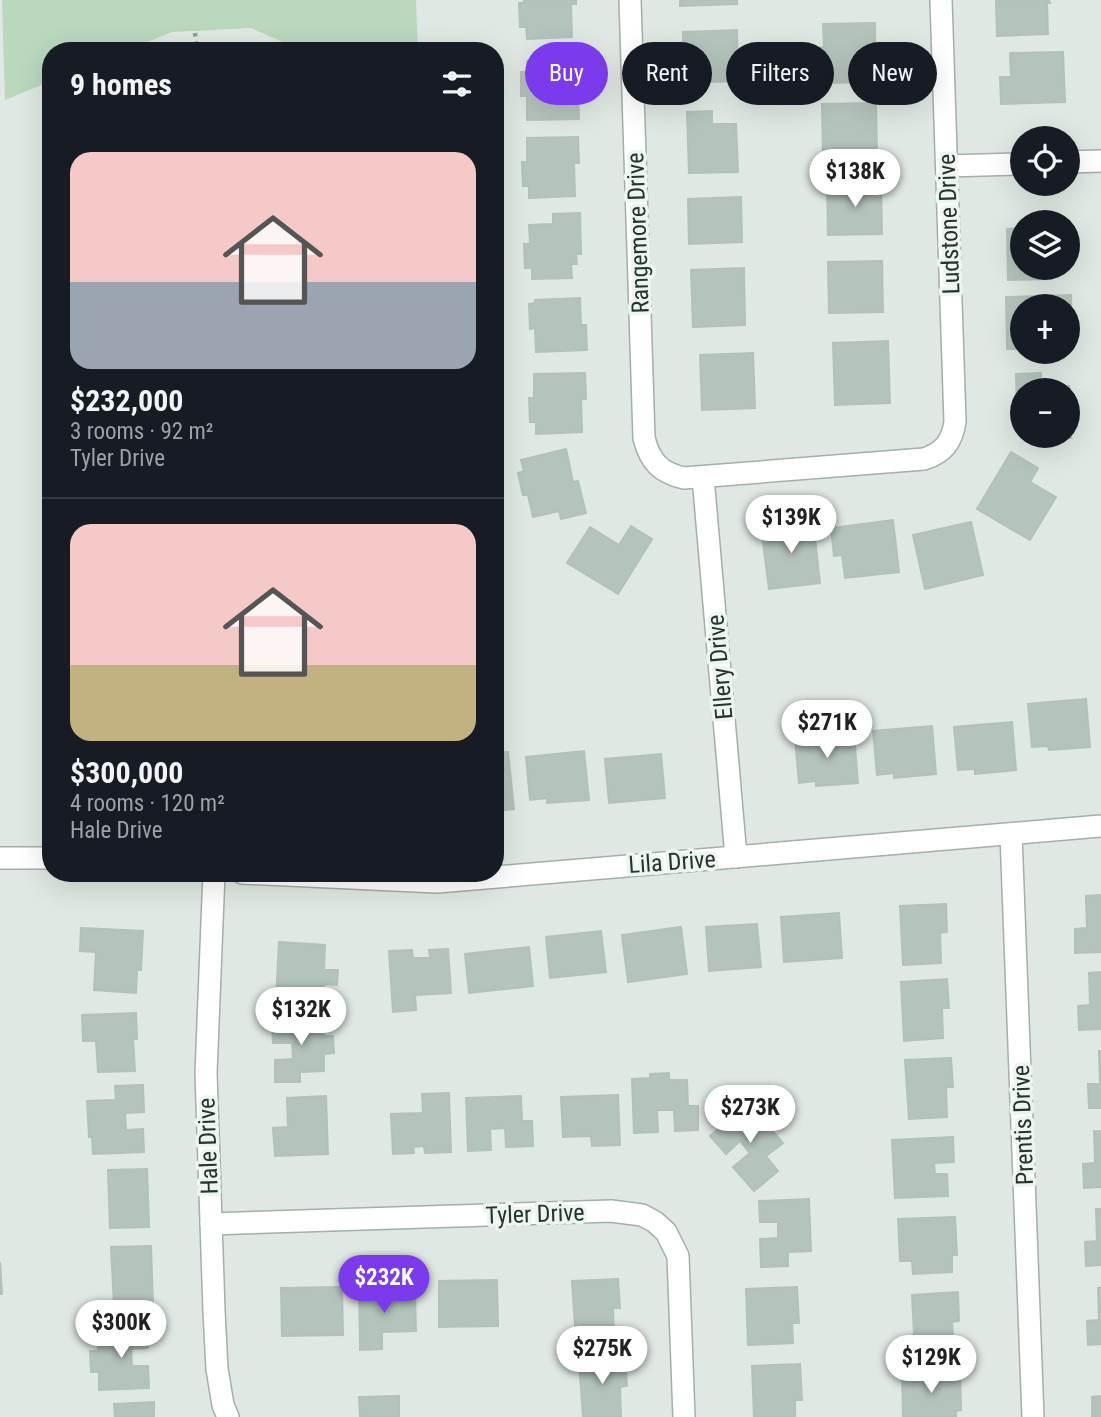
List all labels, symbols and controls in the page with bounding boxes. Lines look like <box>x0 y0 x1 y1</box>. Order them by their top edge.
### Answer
chip: Buy <box>525 42 608 105</box>
chip: Rent <box>622 42 712 105</box>
chip: Filters <box>726 42 834 105</box>
chip: New <box>848 42 937 105</box>
icon: filters <box>438 65 476 103</box>
text: 9 homes <box>70 67 172 102</box>
map controls <box>1010 126 1080 448</box>
button: locate <box>1010 126 1080 196</box>
pin: $138K <box>806 150 904 209</box>
street label: Rangemore Drive <box>621 152 655 314</box>
street label: Ludstone Drive <box>933 153 965 295</box>
text: $138K <box>825 158 885 185</box>
icon: home <box>210 197 336 323</box>
button: layers <box>1010 210 1080 280</box>
button: + <box>1010 294 1080 364</box>
button: − <box>1010 378 1080 448</box>
text: $232,000 <box>70 383 183 418</box>
text: 3 rooms · 92 m² <box>70 418 213 445</box>
text: Tyler Drive <box>70 445 165 472</box>
pin: $139K <box>742 496 840 555</box>
text: $139K <box>761 504 821 531</box>
icon: home <box>210 569 336 695</box>
street label: Ellery Drive <box>701 613 739 721</box>
pin: $271K <box>778 700 876 760</box>
text: $271K <box>797 709 857 736</box>
text: $300,000 <box>70 755 183 790</box>
text: 4 rooms · 120 m² <box>70 790 225 817</box>
text: Hale Drive <box>70 817 163 844</box>
street label: Lila Drive <box>627 845 717 879</box>
pin: $132K <box>252 988 350 1047</box>
text: $132K <box>271 996 331 1023</box>
street label: Prentis Drive <box>1007 1064 1039 1186</box>
pin: $273K <box>701 1086 799 1145</box>
text: $273K <box>720 1094 780 1121</box>
street label: Hale Drive <box>192 1097 224 1195</box>
street label: Tyler Drive <box>485 1198 585 1230</box>
pin: $232K <box>335 1256 433 1315</box>
text: $232K <box>354 1264 414 1291</box>
pin: $300K <box>72 1300 170 1360</box>
text: $300K <box>91 1309 151 1336</box>
pin: $275K <box>553 1326 651 1386</box>
text: $275K <box>572 1335 632 1362</box>
pin: $129K <box>882 1336 980 1395</box>
text: $129K <box>901 1344 961 1371</box>

